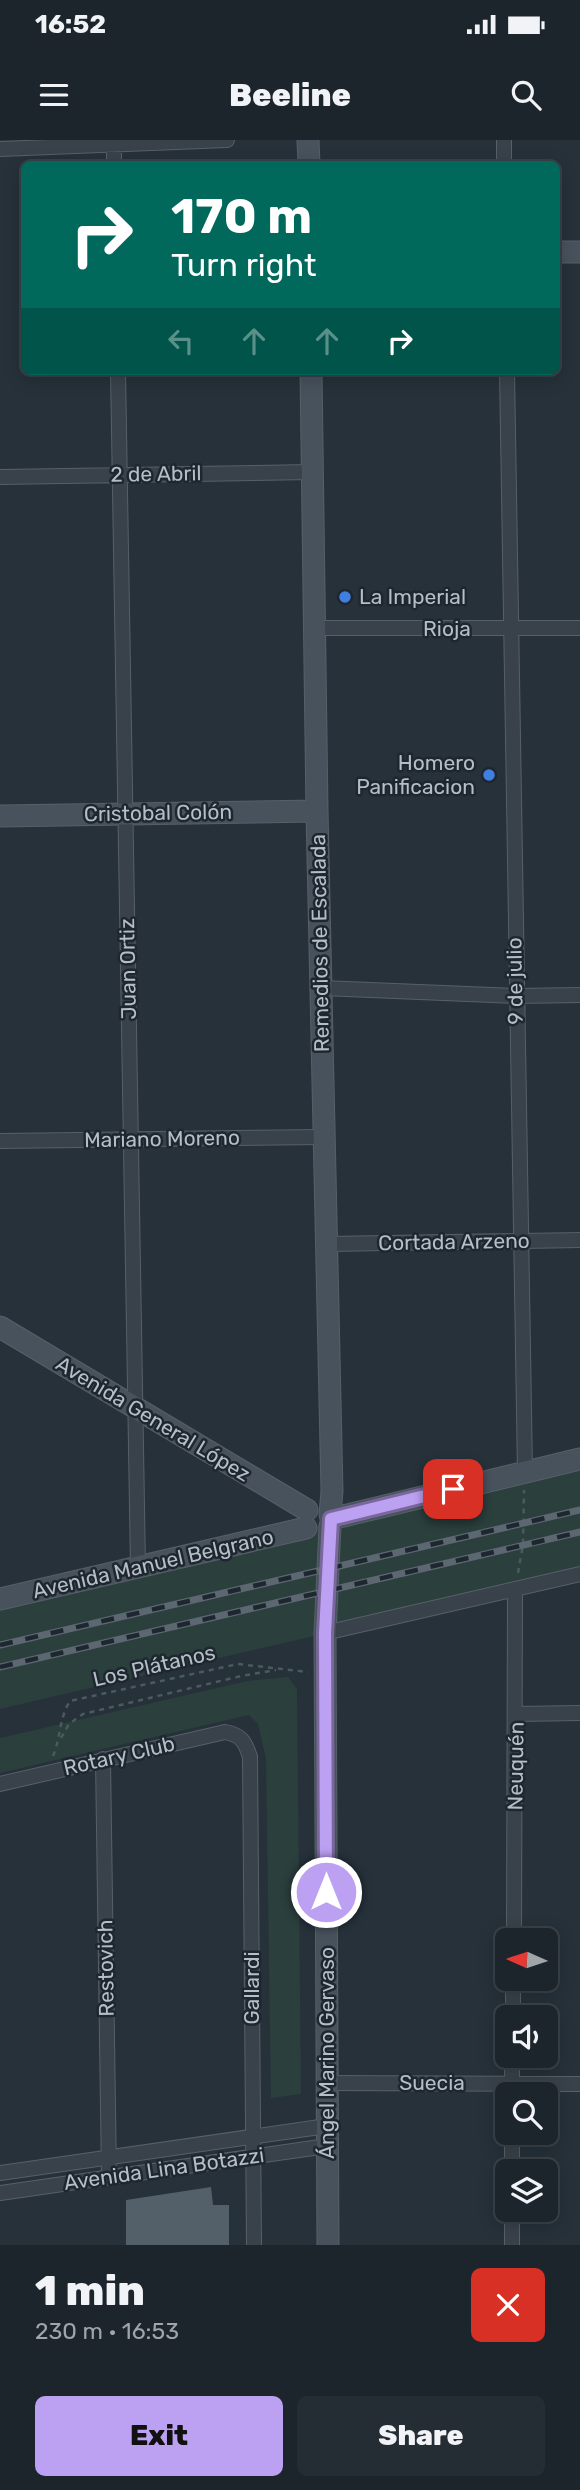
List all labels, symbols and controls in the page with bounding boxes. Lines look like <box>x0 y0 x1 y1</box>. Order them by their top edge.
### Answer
text: 16:52 <box>35 9 106 40</box>
icon: menu <box>35 76 73 114</box>
text: Beeline <box>229 76 351 114</box>
icon: search <box>507 76 545 114</box>
text: 170 m <box>171 187 312 245</box>
icon: right <box>56 189 147 280</box>
text: Turn right <box>171 246 316 284</box>
icon: left <box>162 322 200 360</box>
icon: ahead <box>235 322 273 360</box>
icon: ahead <box>308 322 346 360</box>
icon: right <box>381 322 419 360</box>
street label: 2 de Abril <box>110 460 202 487</box>
place label: La Imperial <box>359 584 466 609</box>
marker: La Imperial <box>337 589 353 605</box>
street label: Rioja <box>423 616 471 641</box>
place label: Homero Panificacion <box>356 750 475 799</box>
marker: Homero Panificacion <box>481 767 497 783</box>
street label: Cristobal Colón <box>84 799 232 826</box>
street label: Remedios de Escalada <box>305 834 334 1052</box>
street label: Juan Ortiz <box>114 918 141 1020</box>
street label: 9 de julio <box>501 937 528 1025</box>
street label: Mariano Moreno <box>84 1125 240 1152</box>
street label: Cortada Arzeno <box>378 1228 530 1255</box>
street label: Avenida General López <box>52 1351 255 1487</box>
pin <box>423 1459 483 1519</box>
icon: arrive <box>434 1470 472 1508</box>
street label: Avenida Manuel Belgrano <box>30 1524 276 1603</box>
street label: Los Plátanos <box>90 1639 218 1692</box>
street label: Neuquén <box>502 1721 529 1811</box>
street label: Rotary Club <box>61 1731 177 1780</box>
position arrow <box>289 1855 363 1929</box>
street label: Restovich <box>92 1919 119 2017</box>
north arrow <box>495 1928 558 1992</box>
map controls <box>495 1928 558 2222</box>
street label: Ángel Marino Gervaso <box>314 1947 339 2159</box>
street label: Gallardi <box>239 1951 264 2025</box>
button: sound <box>495 2005 558 2068</box>
street label: Suecia <box>399 2070 465 2095</box>
button: search <box>495 2082 558 2145</box>
street label: Avenida Lina Botazzi <box>62 2142 266 2195</box>
button: layers <box>495 2159 558 2222</box>
text: 1 min <box>35 2266 145 2316</box>
button: close <box>471 2268 545 2342</box>
text: 230 m · 16:53 <box>35 2317 179 2345</box>
button: Exit <box>35 2396 283 2476</box>
button: Share <box>297 2396 545 2476</box>

